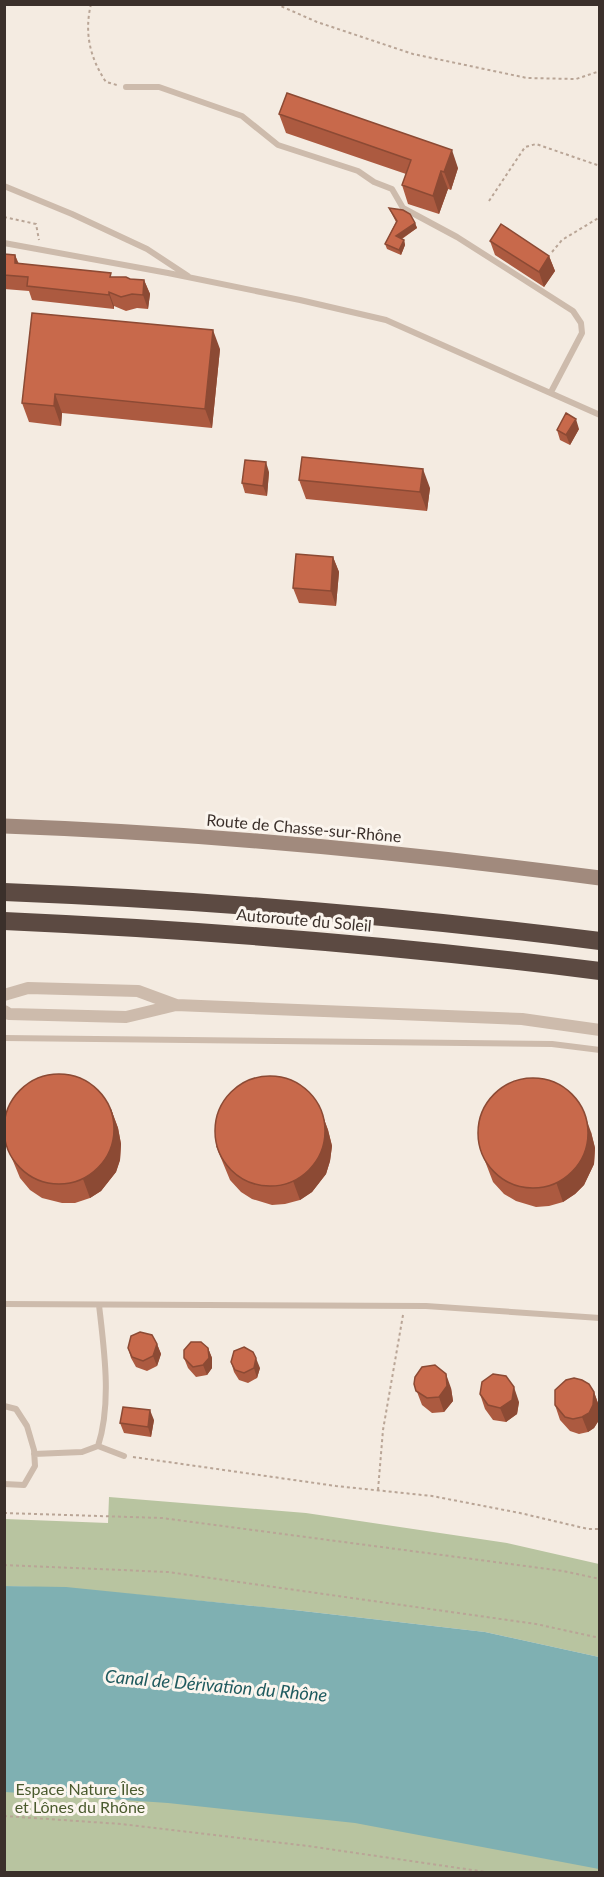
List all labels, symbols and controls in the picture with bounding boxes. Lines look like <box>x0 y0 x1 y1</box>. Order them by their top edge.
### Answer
street label: Route de Chasse-sur-Rhône <box>206 810 402 845</box>
street label: Autoroute du Soleil <box>236 904 372 935</box>
water label: Canal de Dérivation du Rhône <box>104 1664 328 1706</box>
park label: Espace Nature Îles et Lônes du Rhône <box>15 1779 145 1816</box>

